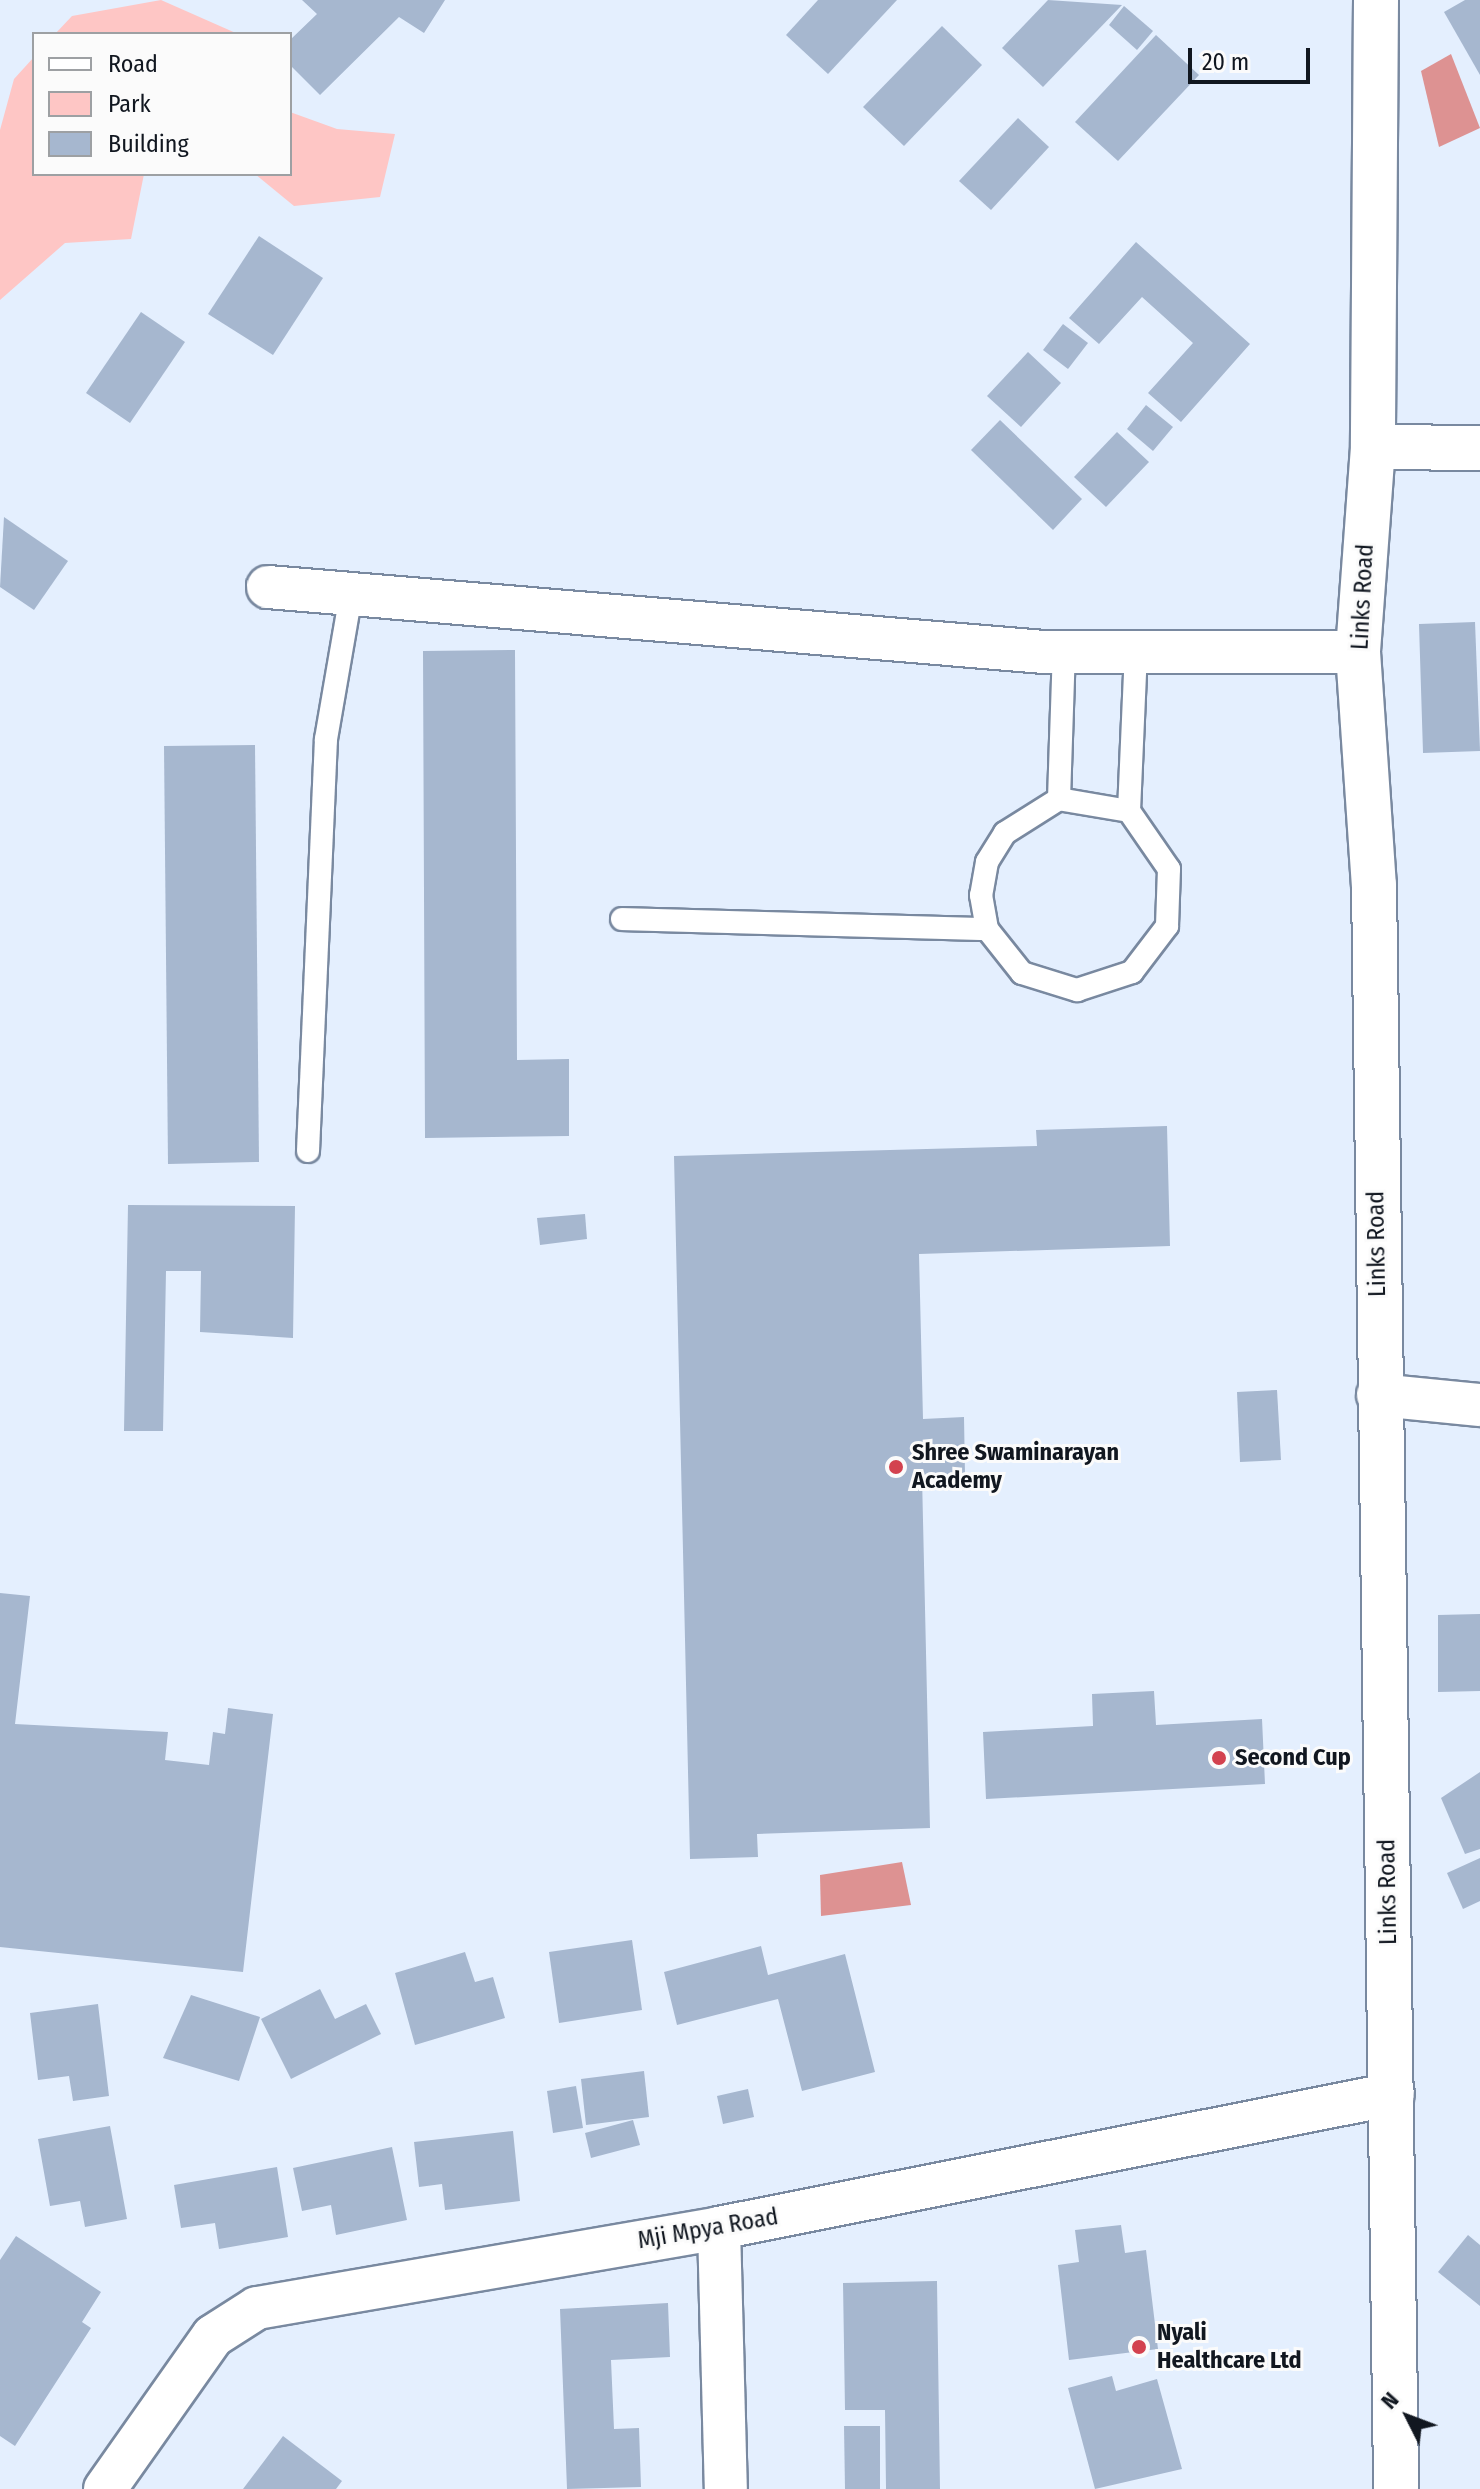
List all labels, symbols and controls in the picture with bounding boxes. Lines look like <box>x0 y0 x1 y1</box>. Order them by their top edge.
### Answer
legend <box>32 32 292 176</box>
scale bar <box>1192 32 1314 82</box>
text: 20 m <box>1202 48 1249 76</box>
text: Road <box>108 50 158 78</box>
text: Park <box>108 90 151 118</box>
text: Building <box>108 130 189 158</box>
street label: Links Road <box>1346 543 1380 651</box>
street label: Links Road <box>1362 1191 1392 1297</box>
place label: Shree Swaminarayan Academy <box>912 1439 1119 1495</box>
marker: Shree Swaminarayan Academy <box>887 1458 905 1476</box>
place label: Second Cup <box>1235 1744 1351 1772</box>
marker: Second Cup <box>1210 1749 1228 1767</box>
street label: Links Road <box>1373 1839 1403 1945</box>
street label: Mji Mpya Road <box>636 2202 780 2256</box>
place label: Nyali Healthcare Ltd <box>1157 2319 1302 2375</box>
marker: Nyali Healthcare Ltd <box>1128 2336 1150 2358</box>
north arrow <box>1368 2377 1448 2457</box>
text: N <box>1375 2387 1404 2415</box>

